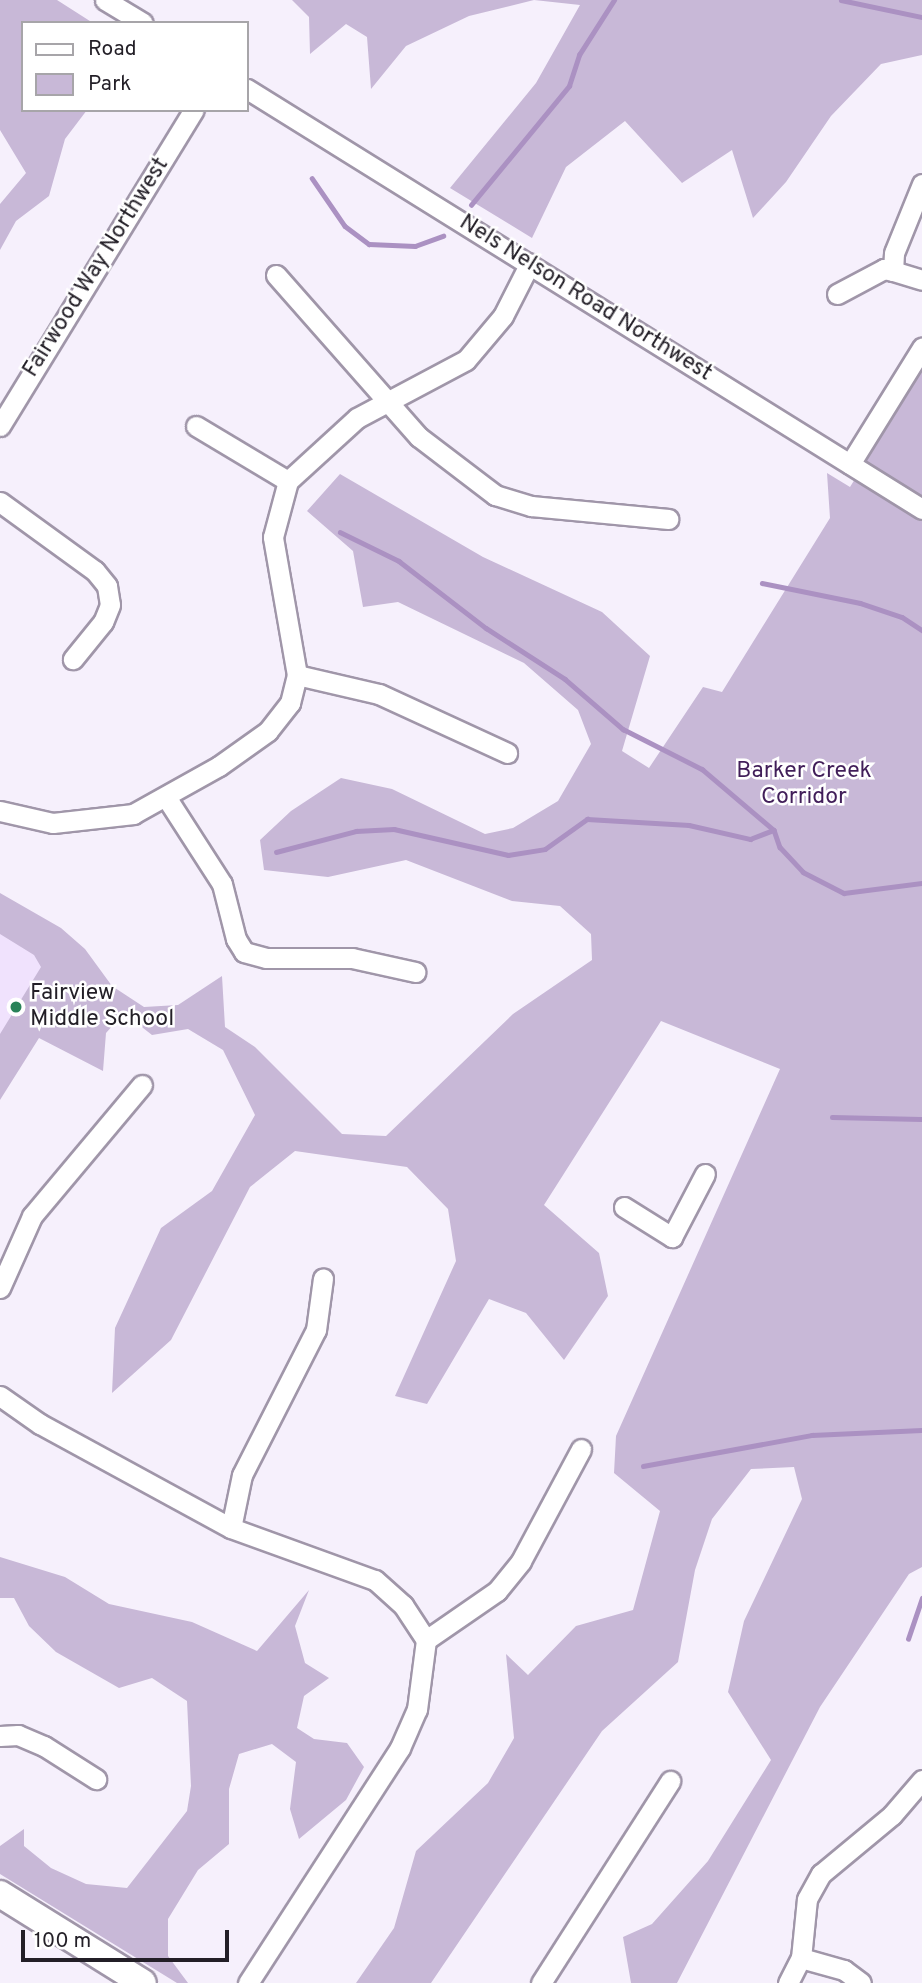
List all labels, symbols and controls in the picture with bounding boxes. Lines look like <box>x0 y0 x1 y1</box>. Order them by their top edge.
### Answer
legend <box>21 21 248 112</box>
text: Road <box>88 36 137 63</box>
text: Park <box>88 71 131 98</box>
street label: Fairwood Way Northwest <box>18 153 176 383</box>
street label: Nels Nelson Road Northwest <box>454 210 716 388</box>
park label: Barker Creek Corridor <box>736 758 872 812</box>
place label: Fairview Middle School <box>30 980 174 1034</box>
marker: Fairview Middle School <box>8 999 24 1015</box>
scale bar <box>24 1916 233 1960</box>
text: 100 m <box>34 1928 91 1955</box>

